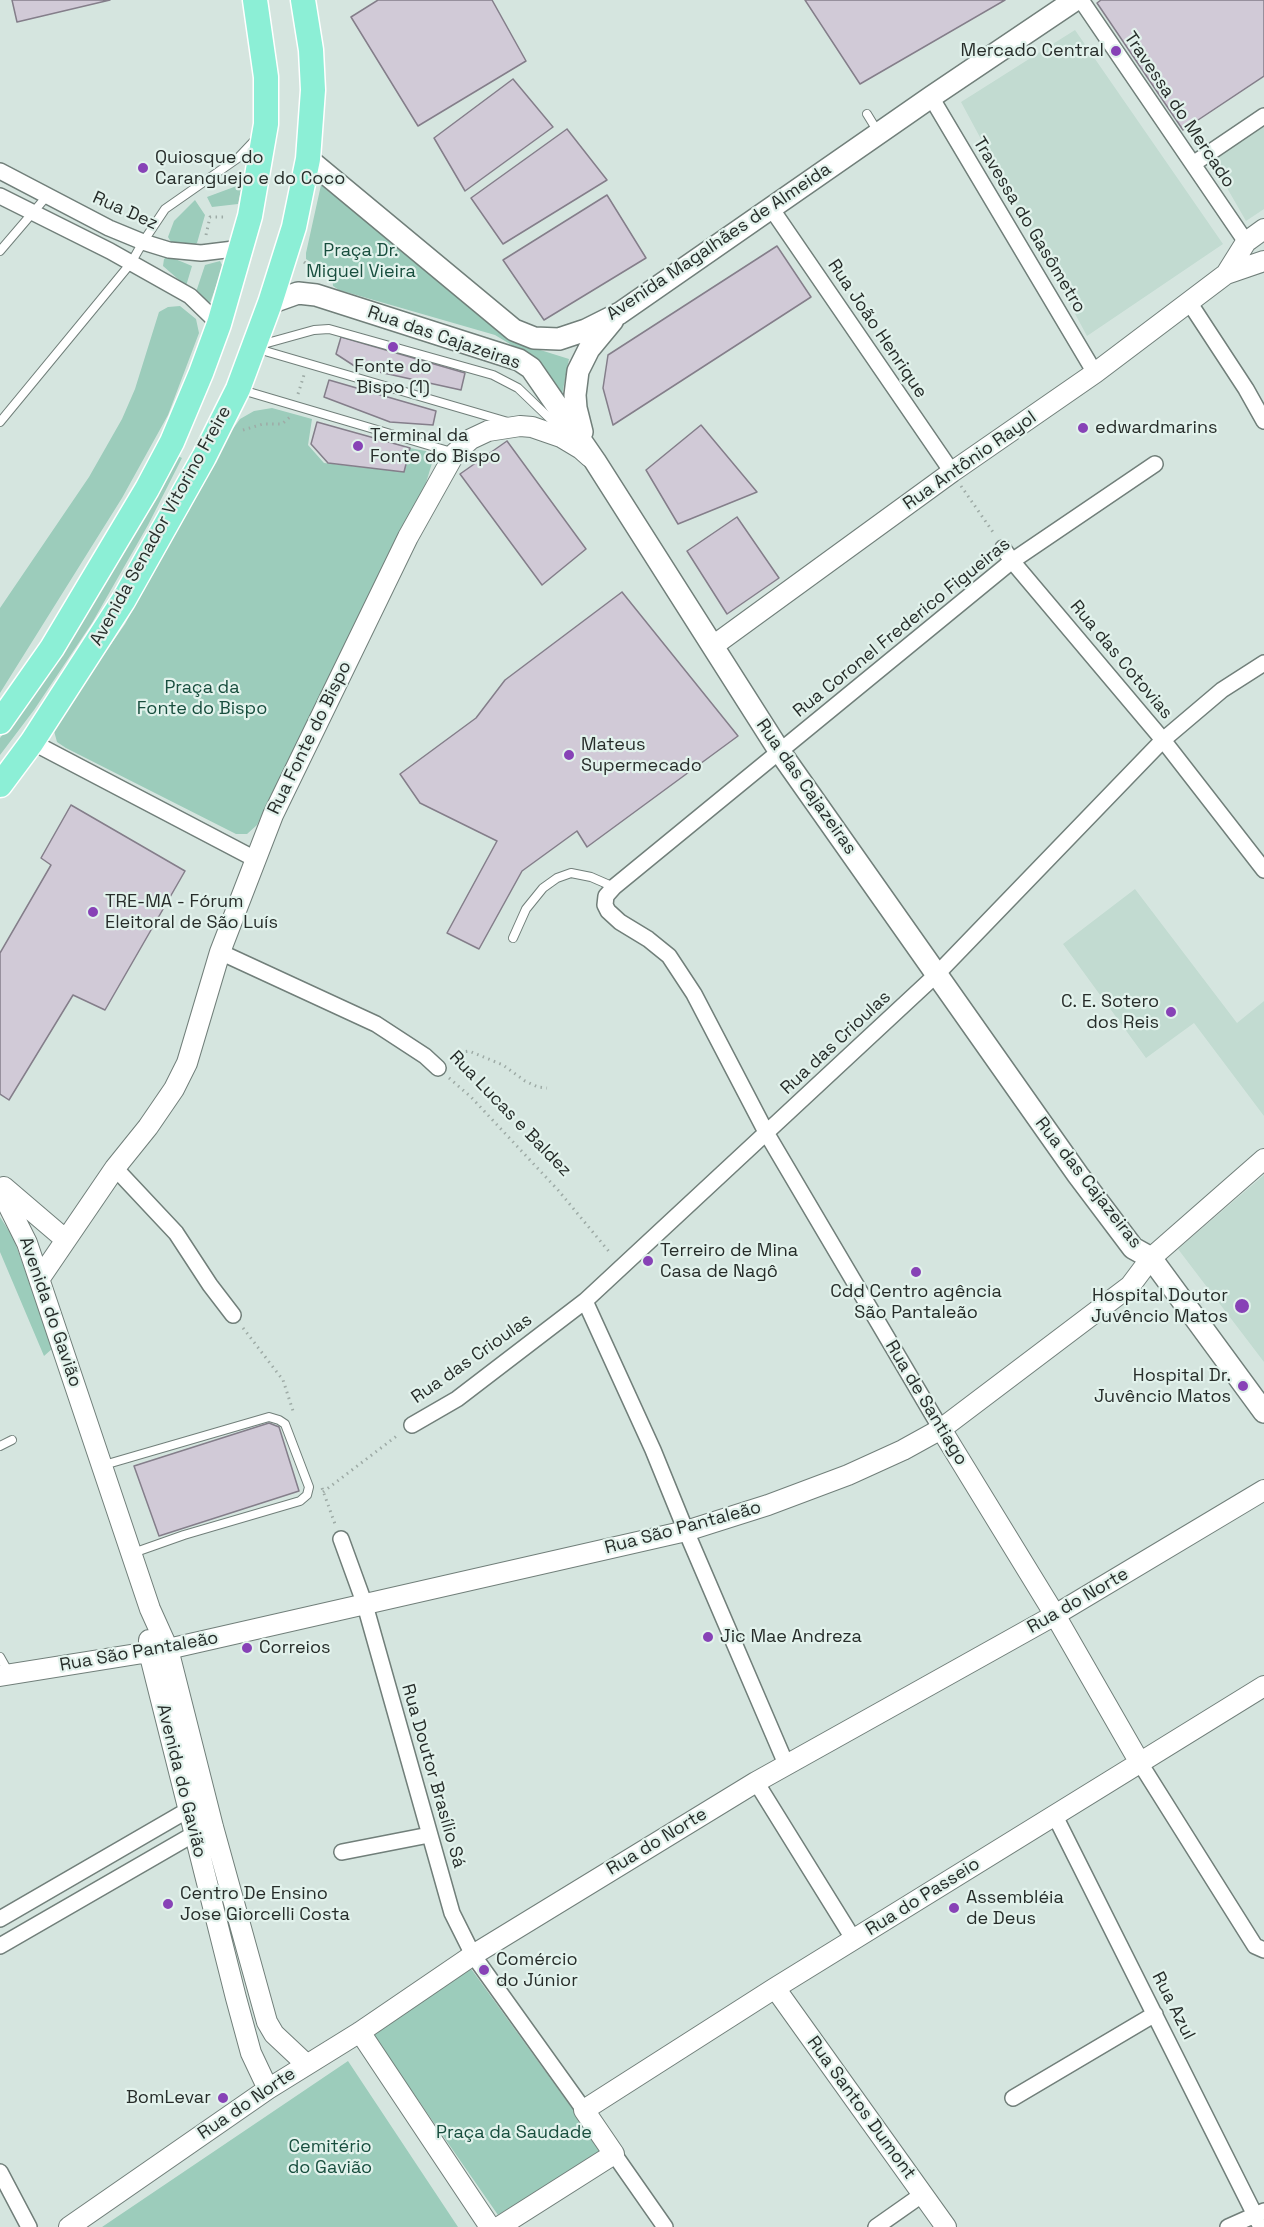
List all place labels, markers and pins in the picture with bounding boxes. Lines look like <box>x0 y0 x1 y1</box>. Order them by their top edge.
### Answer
place label: Mercado Central <box>961 40 1104 62</box>
marker: Mercado Central <box>1109 44 1123 58</box>
place label: Quiosque do Caranguejo e do Coco <box>155 147 345 190</box>
marker: Quiosque do Caranguejo e do Coco <box>136 161 150 175</box>
marker: Fonte do Bispo (1) <box>386 340 400 354</box>
place label: Fonte do Bispo (1) <box>354 356 432 398</box>
place label: edwardmarins <box>1095 417 1217 439</box>
marker: edwardmarins <box>1076 421 1090 435</box>
place label: Terminal da Fonte do Bispo <box>370 425 501 468</box>
marker: Terminal da Fonte do Bispo <box>351 439 365 453</box>
place label: Mateus Supermecado <box>581 734 702 777</box>
marker: Mateus Supermecado <box>562 748 576 762</box>
place label: TRE-MA - Fórum Eleitoral de São Luís <box>105 891 278 934</box>
marker: TRE-MA - Fórum Eleitoral de São Luís <box>86 905 100 919</box>
place label: C. E. Sotero dos Reis <box>1061 991 1159 1034</box>
marker: C. E. Sotero dos Reis <box>1164 1005 1178 1019</box>
place label: Terreiro de Mina Casa de Nagô <box>660 1240 798 1282</box>
marker: Terreiro de Mina Casa de Nagô <box>641 1254 655 1268</box>
marker: Cdd Centro agência São Pantaleão <box>909 1265 923 1279</box>
place label: Cdd Centro agência São Pantaleão <box>830 1281 1002 1324</box>
place label: Hospital Doutor Juvêncio Matos <box>1091 1285 1228 1328</box>
marker: Hospital Doutor Juvêncio Matos <box>1233 1297 1251 1315</box>
place label: Hospital Dr. Juvêncio Matos <box>1094 1365 1231 1408</box>
marker: Hospital Dr. Juvêncio Matos <box>1236 1379 1250 1393</box>
place label: Jic Mae Andreza <box>720 1626 862 1648</box>
marker: Jic Mae Andreza <box>701 1630 715 1644</box>
place label: Correios <box>259 1637 331 1659</box>
marker: Correios <box>240 1641 254 1655</box>
place label: Centro De Ensino Jose Giorcelli Costa <box>180 1883 350 1926</box>
place label: Assembléia de Deus <box>966 1887 1064 1930</box>
marker: Centro De Ensino Jose Giorcelli Costa <box>161 1897 175 1911</box>
marker: Assembléia de Deus <box>947 1901 961 1915</box>
place label: Comércio do Júnior <box>496 1949 578 1992</box>
marker: Comércio do Júnior <box>477 1963 491 1977</box>
place label: BomLevar <box>126 2087 211 2109</box>
marker: BomLevar <box>216 2091 230 2105</box>

